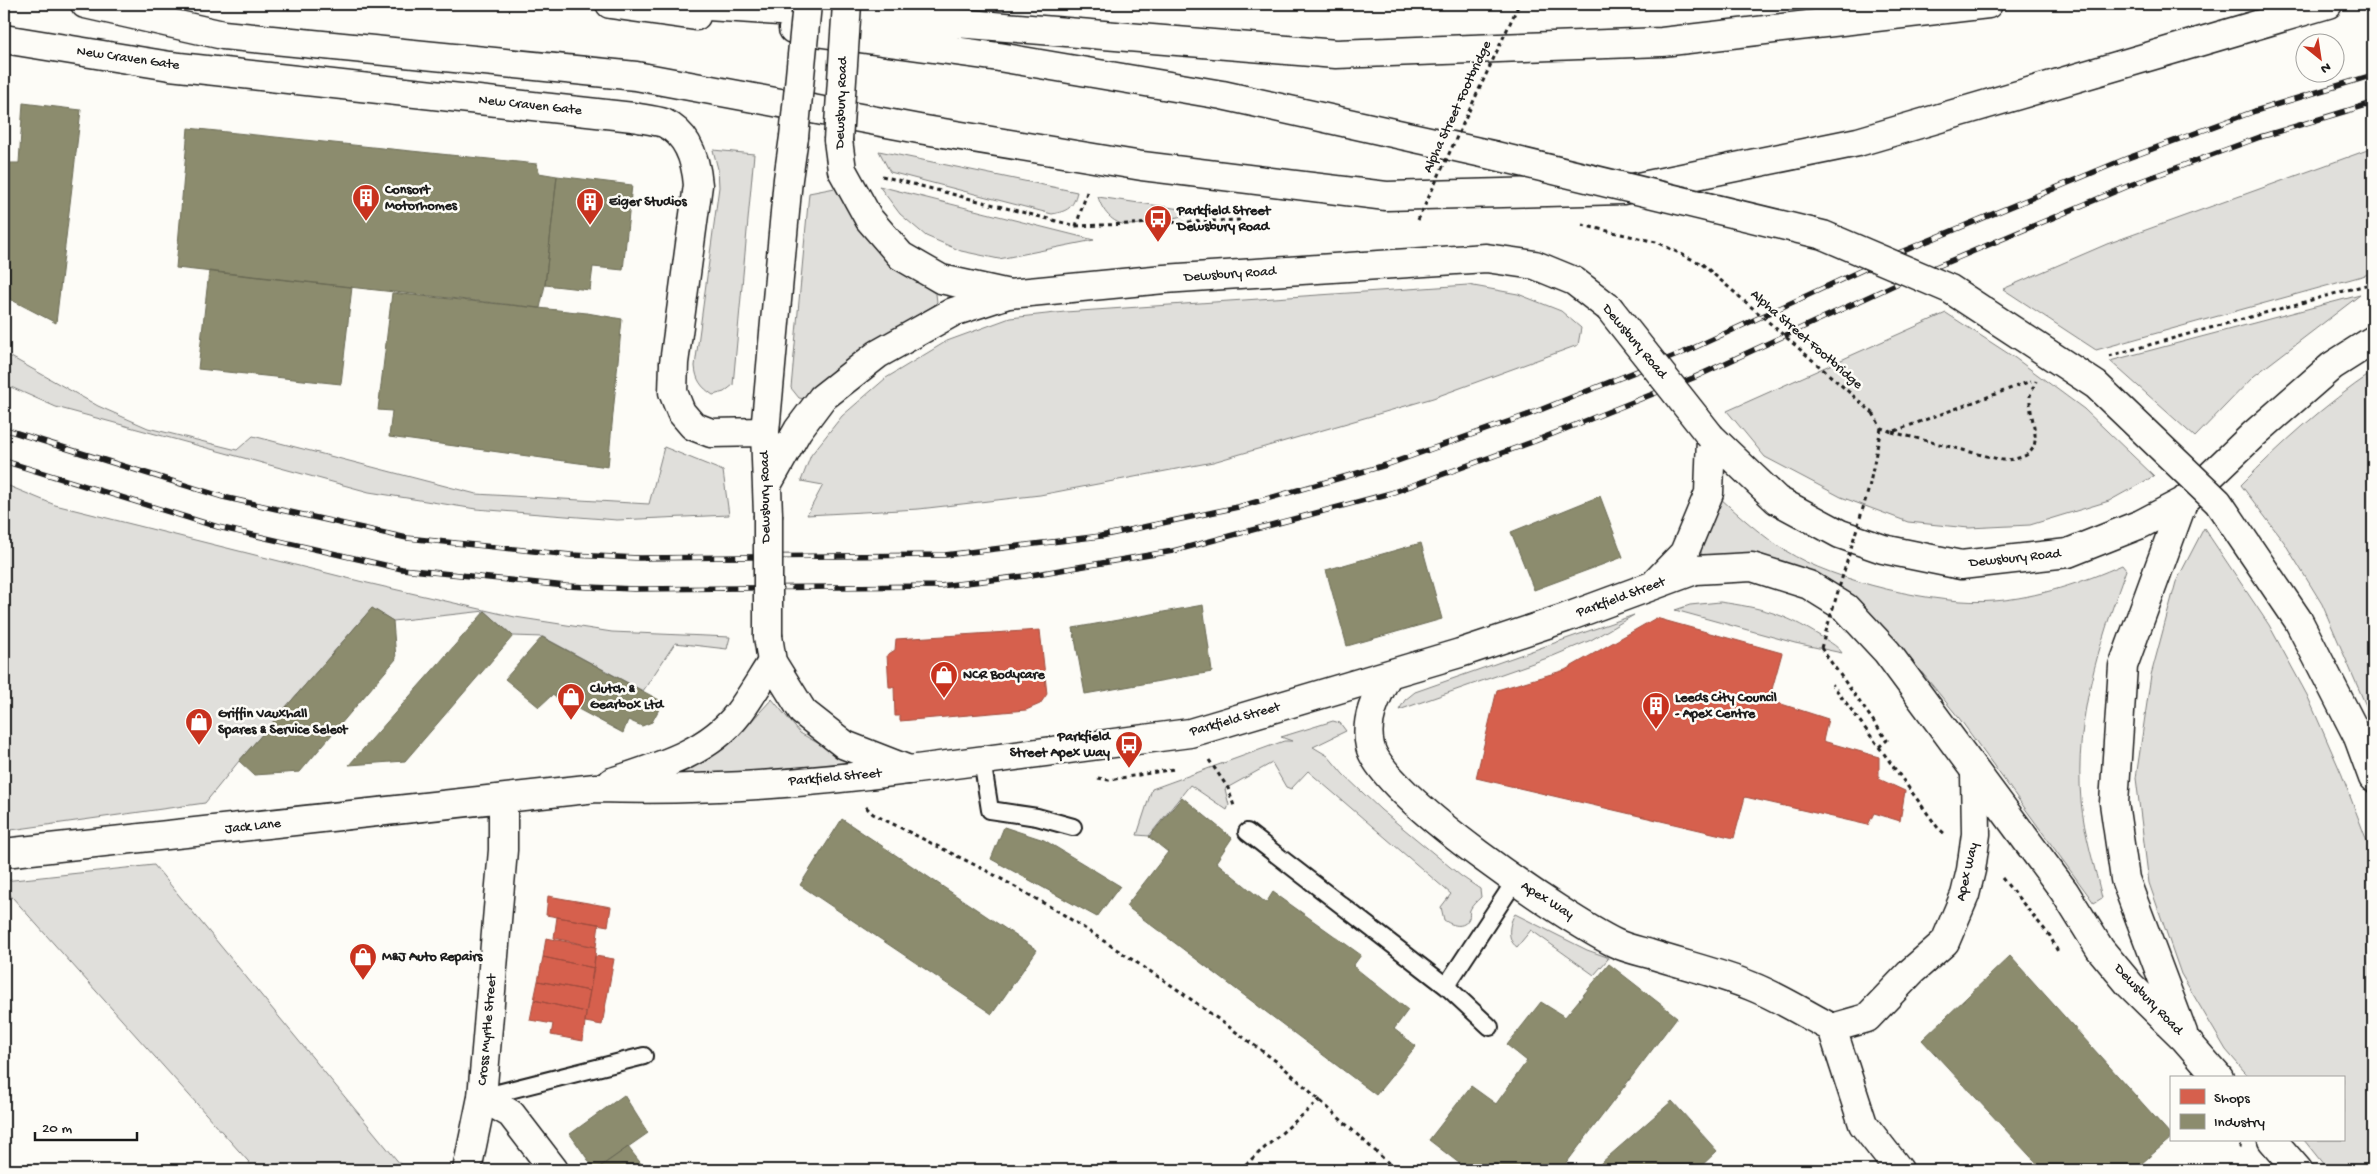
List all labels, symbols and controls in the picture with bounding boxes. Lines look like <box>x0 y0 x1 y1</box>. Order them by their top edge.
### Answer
north arrow <box>2294 32 2344 82</box>
street label: Alpha Street Footbridge <box>1420 38 1496 176</box>
street label: New Craven Gate <box>75 43 181 75</box>
street label: Dewsbury Road <box>832 55 852 150</box>
text: N <box>2317 57 2333 77</box>
street label: New Craven Gate <box>478 92 583 120</box>
place label: Consort Motorhomes <box>384 182 458 215</box>
building icon: Consort Motorhomes <box>351 183 381 222</box>
building icon: Eiger Studios <box>575 187 605 226</box>
place label: Eiger Studios <box>609 194 688 211</box>
place label: Parkfield Street Dewsbury Road <box>1175 203 1271 236</box>
bus stop icon: Parkfield Street Dewsbury Road <box>1143 204 1173 243</box>
street label: Dewsbury Road <box>1182 263 1278 287</box>
street label: Alpha Street Footbridge <box>1746 286 1866 394</box>
street label: Dewsbury Road <box>1597 301 1671 384</box>
street label: Dewsbury Road <box>757 449 775 544</box>
street label: Dewsbury Road <box>1967 546 2063 572</box>
street label: Parkfield Street <box>1573 574 1669 622</box>
shop icon: NCR Bodycare <box>929 660 959 699</box>
place label: NCR Bodycare <box>963 667 1045 684</box>
place label: Clutch & Gearbox Ltd <box>589 681 665 714</box>
shop icon: Clutch & Gearbox Ltd <box>556 682 586 721</box>
place label: Leeds City Council - Apex Centre <box>1675 690 1777 723</box>
building icon: Leeds City Council - Apex Centre <box>1641 691 1671 730</box>
street label: Parkfield Street <box>1187 699 1283 741</box>
place label: Griffin Vauxhall Spares & Service Select <box>218 706 349 739</box>
shop icon: Griffin Vauxhall Spares & Service Select <box>184 707 214 746</box>
place label: Parkfield Street Apex Way <box>1010 729 1112 762</box>
bus stop icon: Parkfield Street Apex Way <box>1114 730 1144 769</box>
street label: Parkfield Street <box>787 765 883 791</box>
street label: Jack Lane <box>224 816 283 838</box>
street label: Apex Way <box>1953 841 1983 903</box>
street label: Apex Way <box>1517 878 1577 924</box>
shop icon: M&J Auto Repairs <box>348 942 378 981</box>
place label: M&J Auto Repairs <box>382 949 483 966</box>
street label: Dewsbury Road <box>2109 960 2187 1040</box>
street label: Cross Myrtle Street <box>475 972 501 1086</box>
legend <box>2170 1076 2344 1142</box>
text: Shops <box>2214 1090 2250 1108</box>
scale bar <box>35 1109 138 1141</box>
text: Industry <box>2214 1114 2266 1132</box>
text: 20 m <box>42 1120 72 1138</box>

